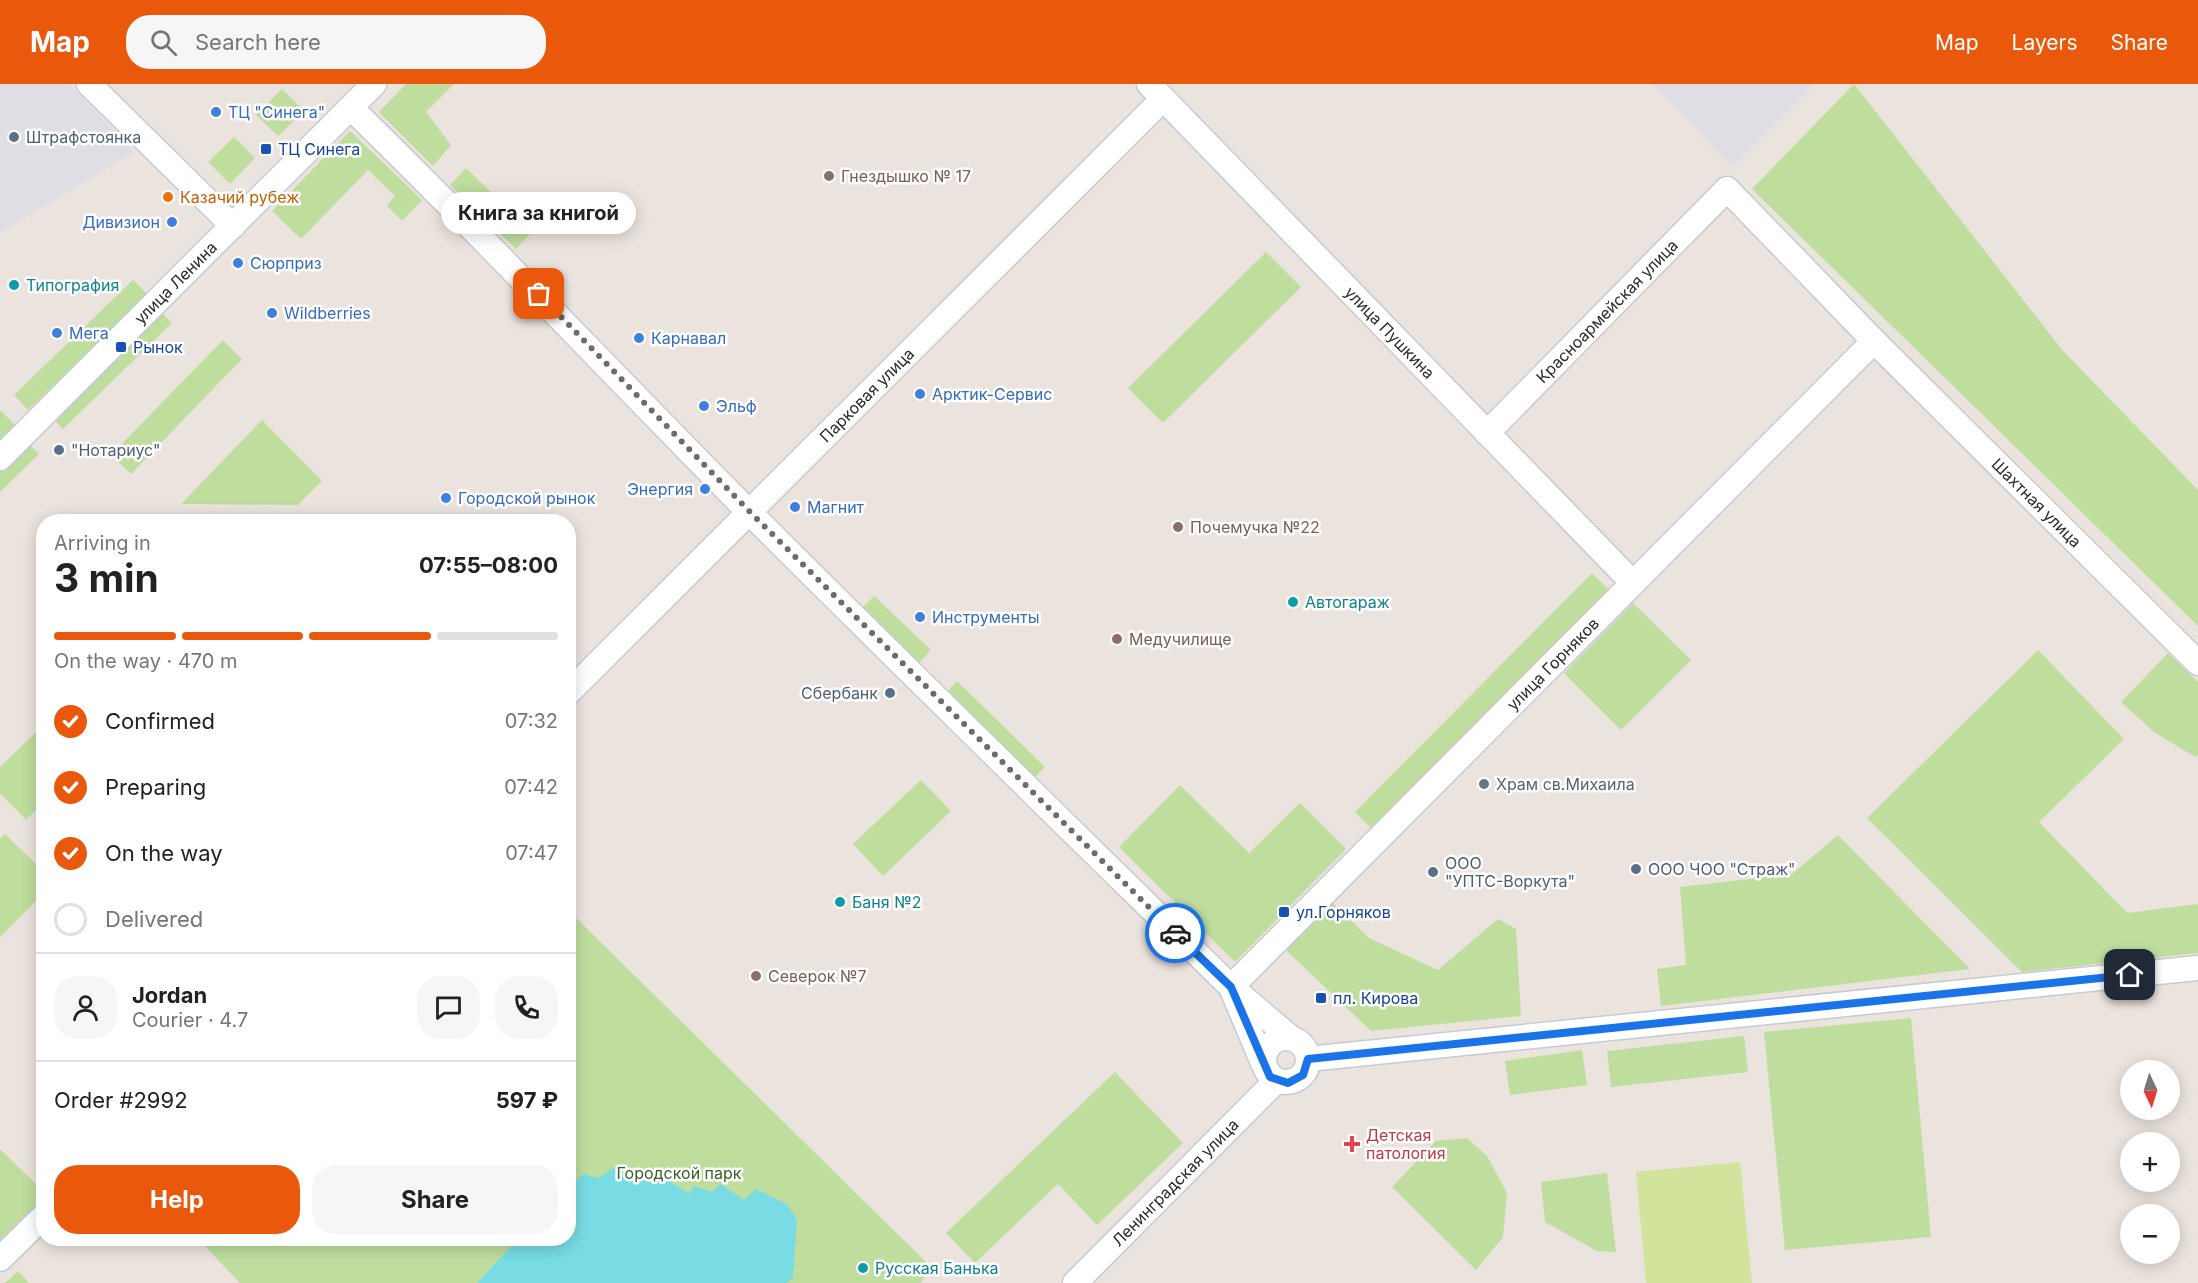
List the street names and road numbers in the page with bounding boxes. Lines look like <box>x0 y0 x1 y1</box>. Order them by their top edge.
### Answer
street label: Красноармейская улица <box>1532 235 1682 387</box>
street label: улица Ленина <box>130 237 221 328</box>
street label: улица Пушкина <box>1341 282 1439 383</box>
street label: Парковая улица <box>815 343 918 446</box>
street label: Шахтная улица <box>1988 454 2086 551</box>
street label: улица Горняков <box>1502 613 1603 714</box>
street label: Ленинградская улица <box>1108 1114 1243 1250</box>

